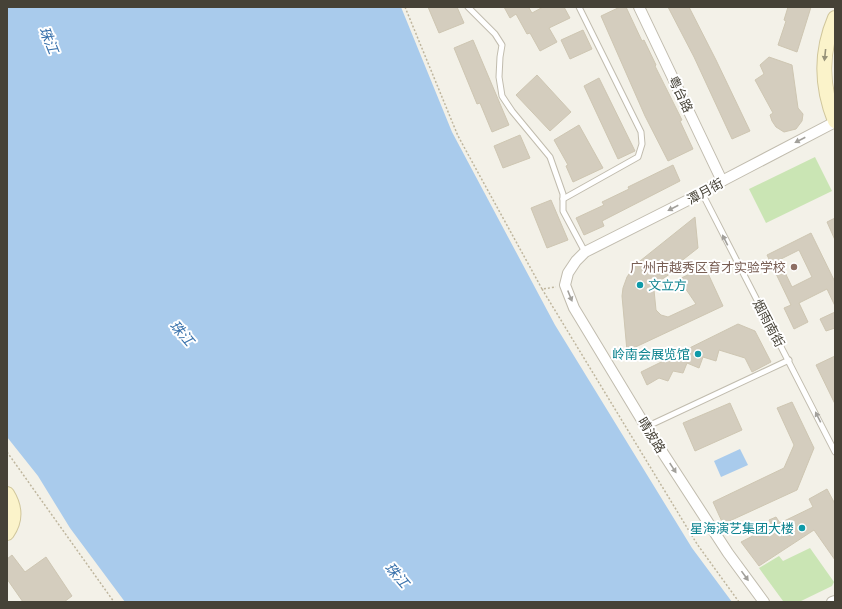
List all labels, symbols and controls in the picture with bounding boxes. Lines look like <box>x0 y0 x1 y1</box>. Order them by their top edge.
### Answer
water label: 珠江 <box>35 24 63 58</box>
one-way arrow <box>822 49 828 61</box>
street label: 粤台路 <box>664 73 697 115</box>
one-way arrow <box>795 137 806 144</box>
street label: 潭月街 <box>684 175 726 208</box>
one-way arrow <box>668 205 679 211</box>
one-way arrow <box>722 234 729 246</box>
place label: 广州市越秀区育才实验学校 <box>630 259 786 276</box>
marker: 广州市越秀区育才实验学校 <box>789 262 799 272</box>
place label: 文立方 <box>648 277 687 294</box>
marker: 文立方 <box>635 280 645 290</box>
one-way arrow <box>567 291 573 303</box>
street label: 烟雨南街 <box>749 296 788 350</box>
water label: 珠江 <box>166 317 199 351</box>
place label: 岭南会展览馆 <box>612 346 690 363</box>
marker: 岭南会展览馆 <box>693 349 703 359</box>
one-way arrow <box>814 412 821 423</box>
street label: 晴波路 <box>634 414 669 456</box>
one-way arrow <box>669 463 677 473</box>
place label: 星海演艺集团大楼 <box>690 520 794 537</box>
marker: 星海演艺集团大楼 <box>797 523 807 533</box>
water label: 珠江 <box>381 559 414 593</box>
one-way arrow <box>741 571 749 581</box>

